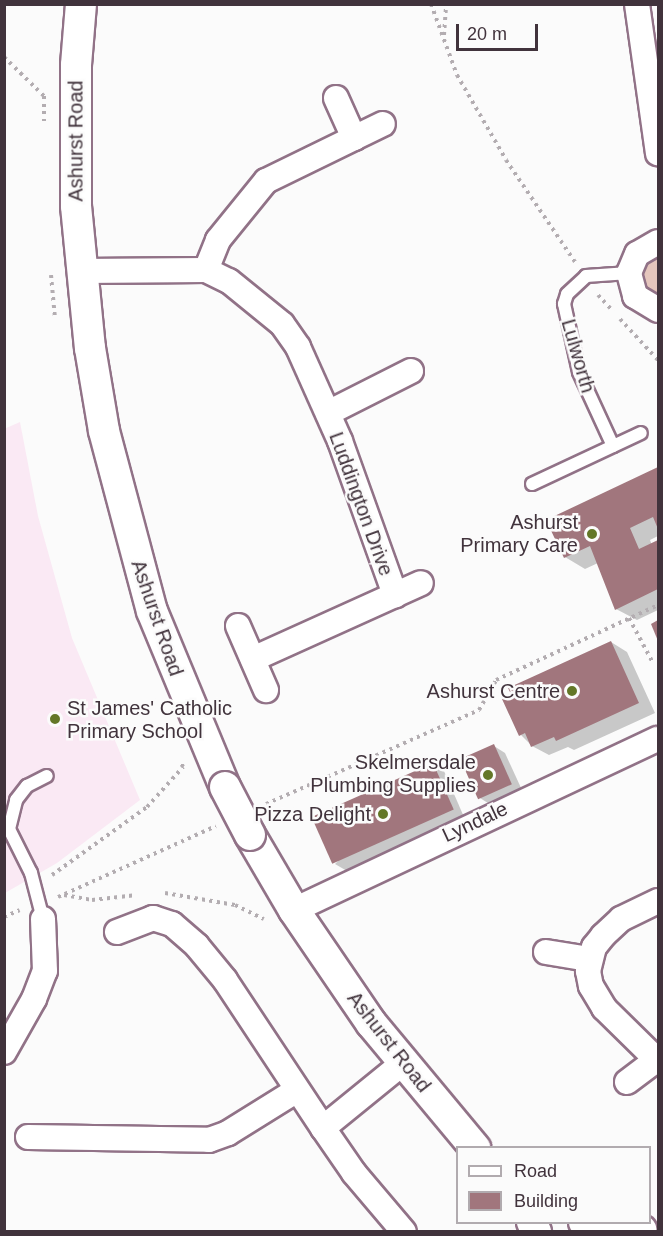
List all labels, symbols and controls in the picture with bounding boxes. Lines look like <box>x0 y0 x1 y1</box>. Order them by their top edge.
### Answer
scale bar <box>459 12 542 50</box>
text: 20 m <box>467 24 507 44</box>
street label: Ashurst Road <box>64 80 88 202</box>
street label: Lulworth <box>556 316 600 396</box>
street label: Luddington Drive <box>324 429 398 579</box>
place label: Ashurst Primary Care <box>460 510 578 557</box>
marker: Ashurst Primary Care <box>583 525 601 543</box>
street label: Ashurst Road <box>126 557 188 679</box>
place label: Ashurst Centre <box>427 679 560 703</box>
marker: Ashurst Centre <box>565 684 579 698</box>
place label: St James' Catholic Primary School <box>67 696 232 743</box>
marker: St James' Catholic Primary School <box>48 712 62 726</box>
place label: Skelmersdale Plumbing Supplies <box>310 751 476 798</box>
marker: Skelmersdale Plumbing Supplies <box>481 768 495 782</box>
street label: Lyndale <box>439 796 511 848</box>
place label: Pizza Delight <box>254 802 371 826</box>
marker: Pizza Delight <box>376 807 390 821</box>
street label: Ashurst Road <box>342 987 436 1097</box>
legend <box>456 1146 651 1224</box>
text: Road <box>514 1161 557 1181</box>
text: Building <box>514 1191 578 1211</box>

